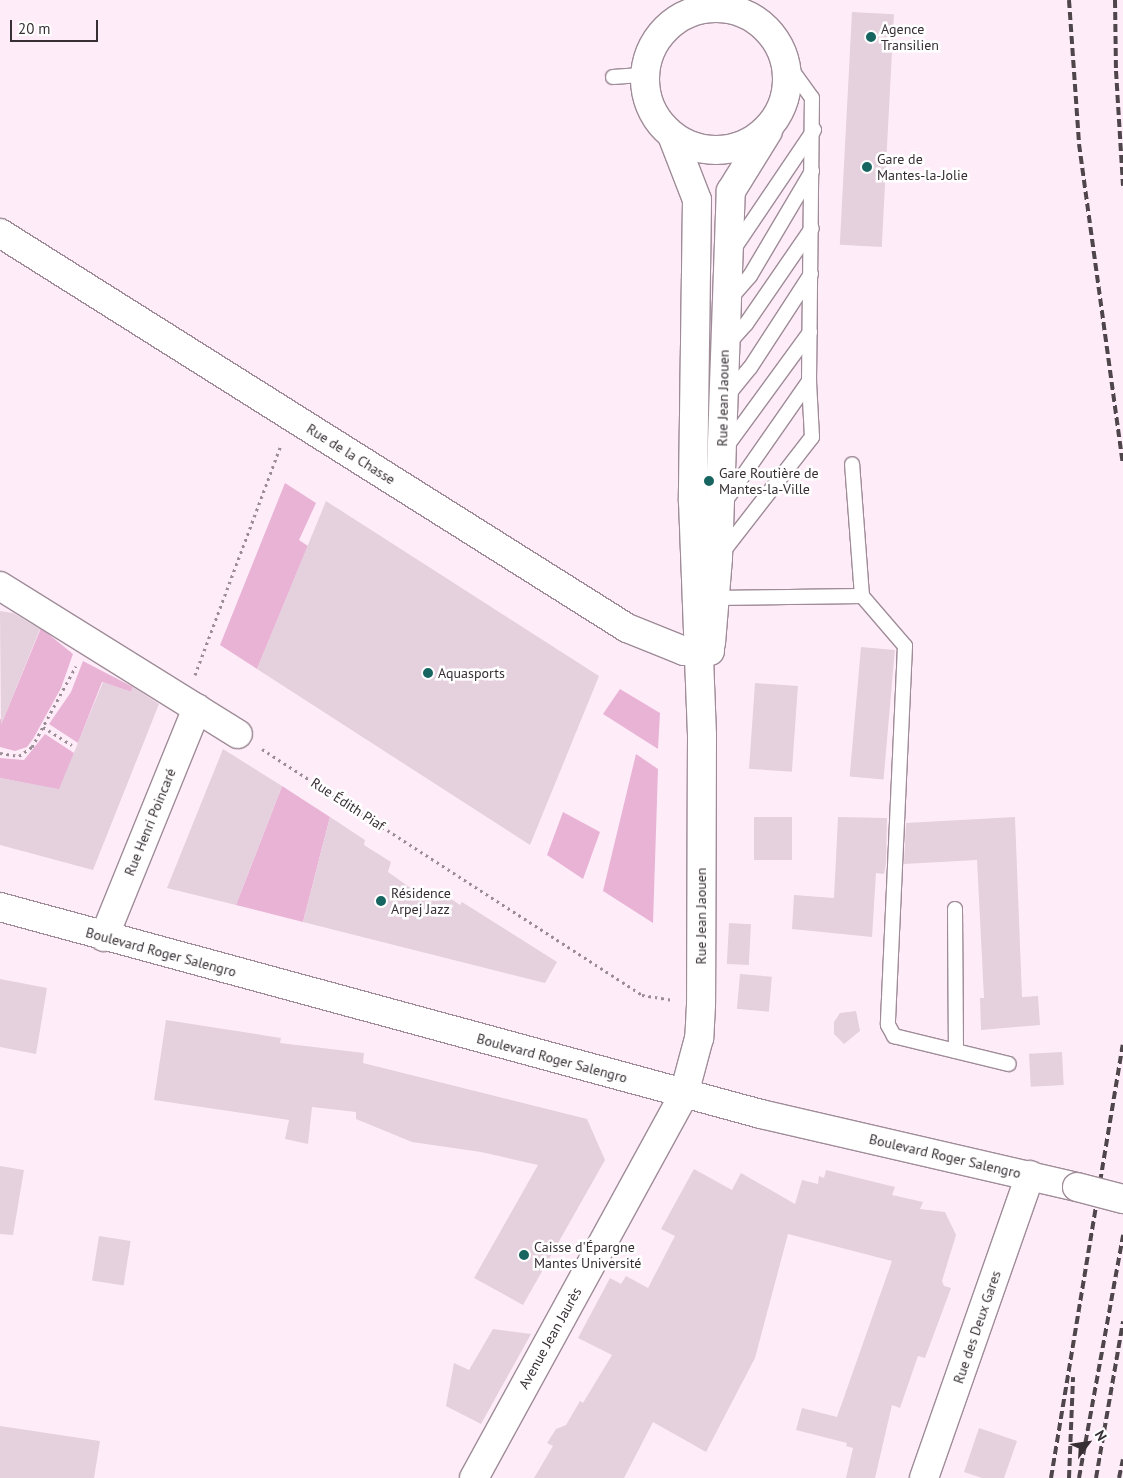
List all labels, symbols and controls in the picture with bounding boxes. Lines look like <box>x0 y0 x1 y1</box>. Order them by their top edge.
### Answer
scale bar <box>12 10 100 42</box>
text: 20 m <box>18 19 51 38</box>
place label: Agence Transilien <box>881 21 939 54</box>
marker: Agence Transilien <box>865 31 877 43</box>
place label: Gare de Mantes-la-Jolie <box>877 151 968 184</box>
marker: Gare de Mantes-la-Jolie <box>861 161 873 173</box>
street label: Rue Jean Jaouen <box>714 349 732 447</box>
street label: Rue de la Chasse <box>304 420 398 488</box>
place label: Gare Routière de Mantes-la-Ville <box>719 465 819 498</box>
marker: Gare Routière de Mantes-la-Ville <box>703 475 715 487</box>
place label: Aquasports <box>438 665 505 681</box>
marker: Aquasports <box>422 667 434 679</box>
street label: Rue Henri Poincaré <box>121 766 179 878</box>
street label: Rue Édith Piaf <box>308 774 388 834</box>
street label: Rue Jean Jaouen <box>693 868 709 964</box>
place label: Résidence Arpej Jazz <box>391 885 451 918</box>
marker: Résidence Arpej Jazz <box>375 895 387 907</box>
street label: Boulevard Roger Salengro <box>84 924 238 980</box>
street label: Boulevard Roger Salengro <box>475 1030 629 1086</box>
street label: Boulevard Roger Salengro <box>868 1130 1022 1182</box>
place label: Caisse d'Épargne Mantes Université <box>534 1239 641 1272</box>
marker: Caisse d'Épargne Mantes Université <box>518 1249 530 1261</box>
street label: Rue des Deux Gares <box>950 1268 1004 1386</box>
street label: Avenue Jean Jaurès <box>515 1284 585 1392</box>
north arrow <box>1063 1418 1113 1468</box>
text: N <box>1091 1427 1111 1444</box>

